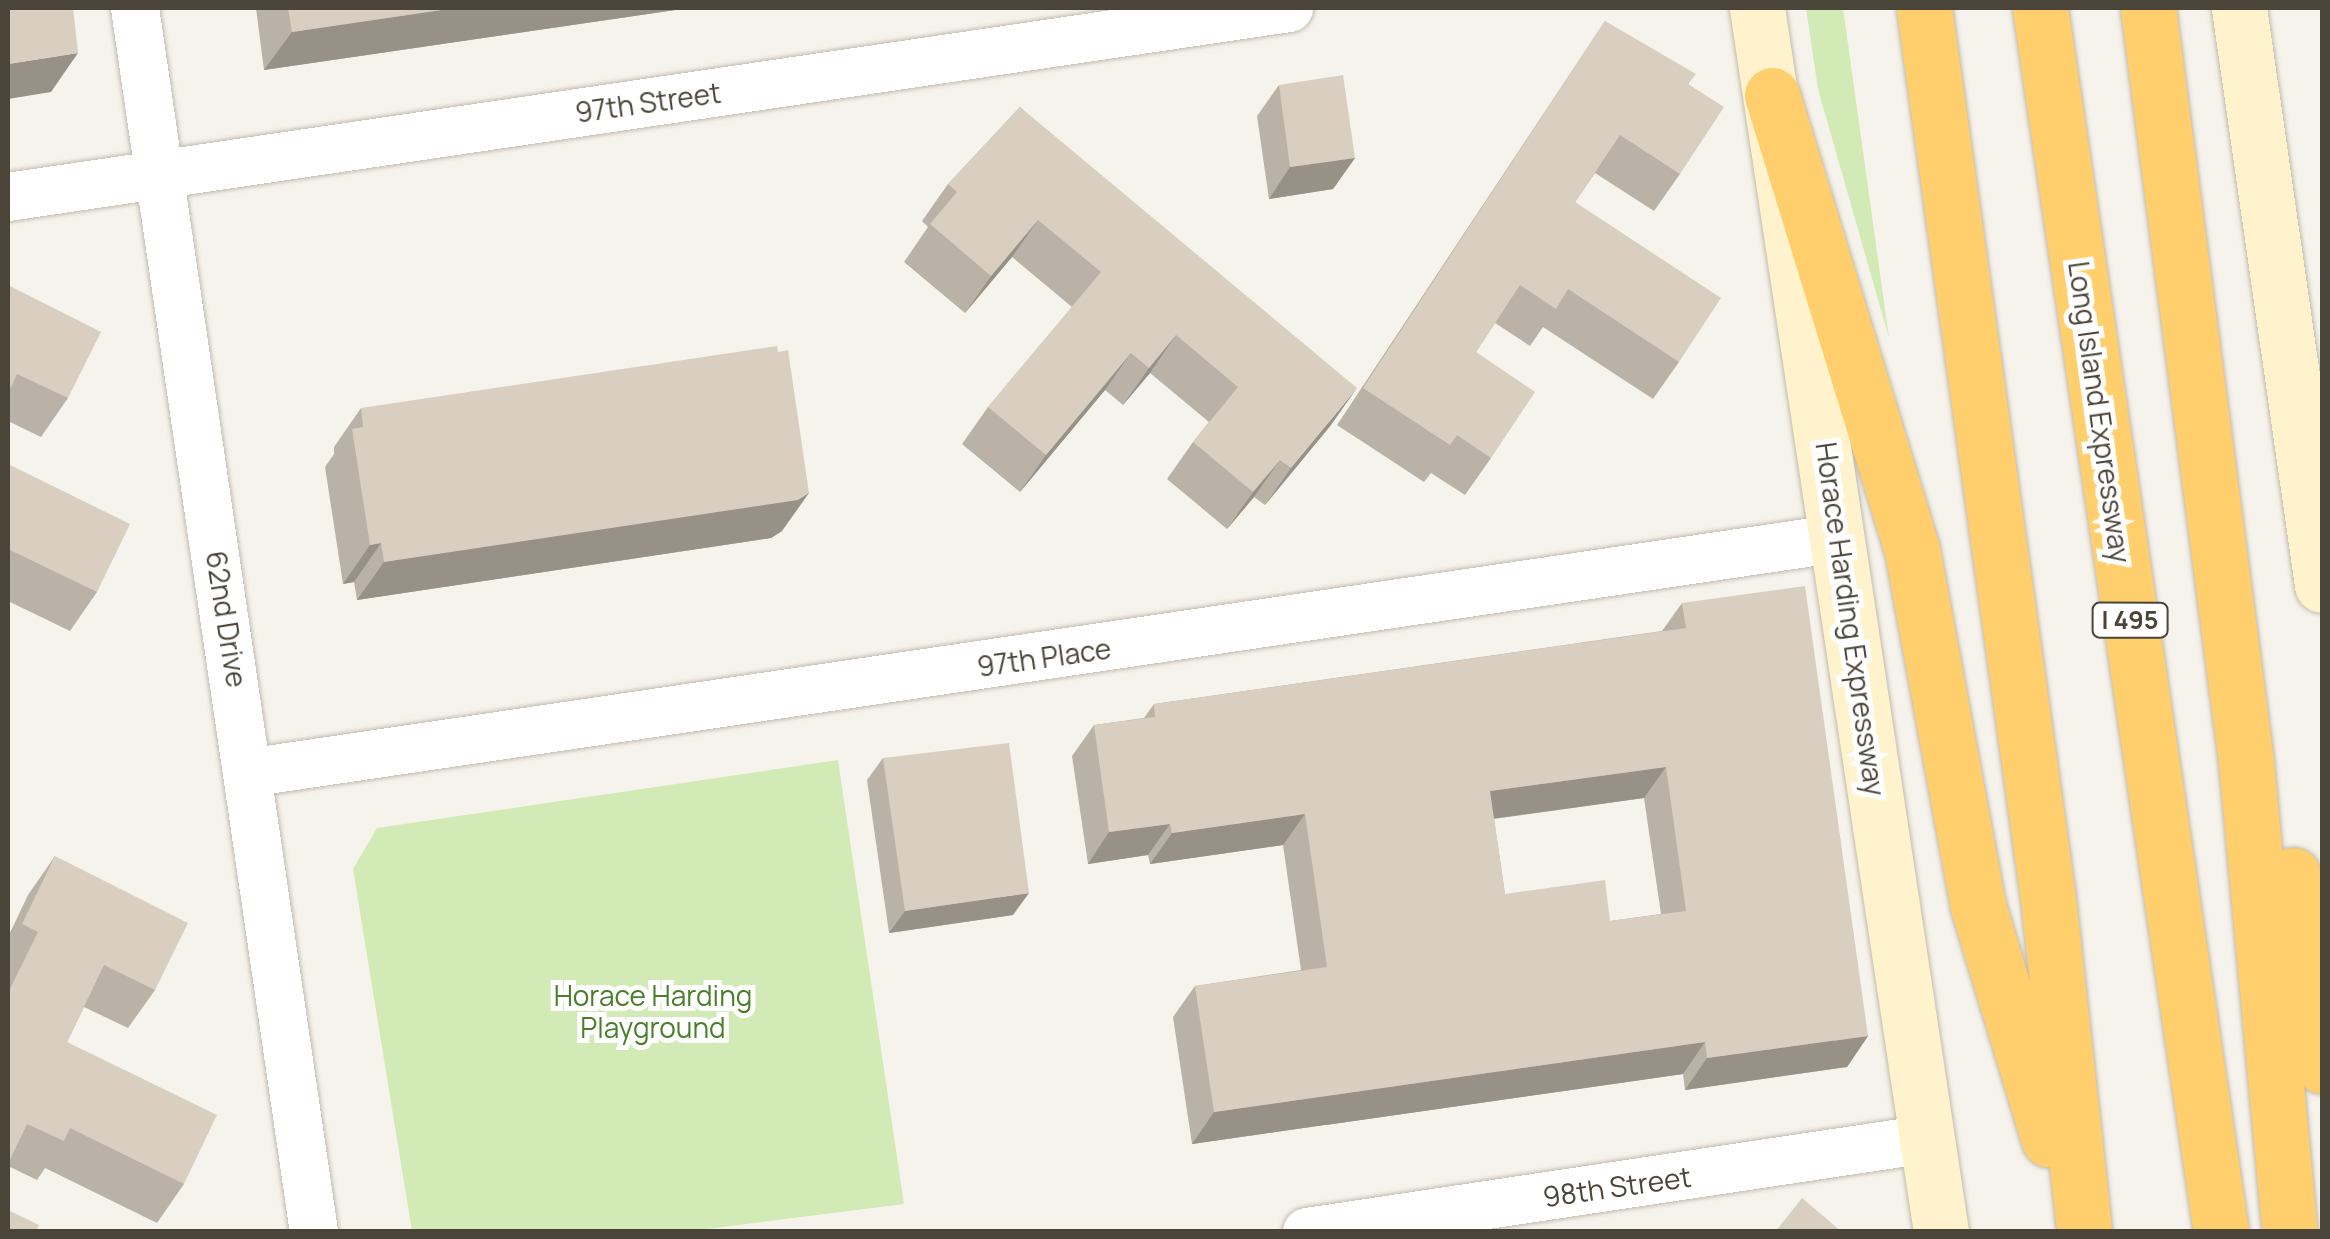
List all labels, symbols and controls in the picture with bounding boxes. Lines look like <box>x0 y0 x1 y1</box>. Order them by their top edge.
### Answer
street label: 97th Street <box>573 75 723 129</box>
street label: Long Island Expressway <box>2062 259 2138 565</box>
street label: Horace Harding Expressway <box>1810 440 1892 798</box>
street label: 62nd Drive <box>200 548 254 690</box>
road number: I 495 <box>2090 600 2170 640</box>
street label: 97th Place <box>975 631 1113 683</box>
park label: Horace Harding Playground <box>554 978 752 1044</box>
street label: 98th Street <box>1541 1159 1693 1213</box>

